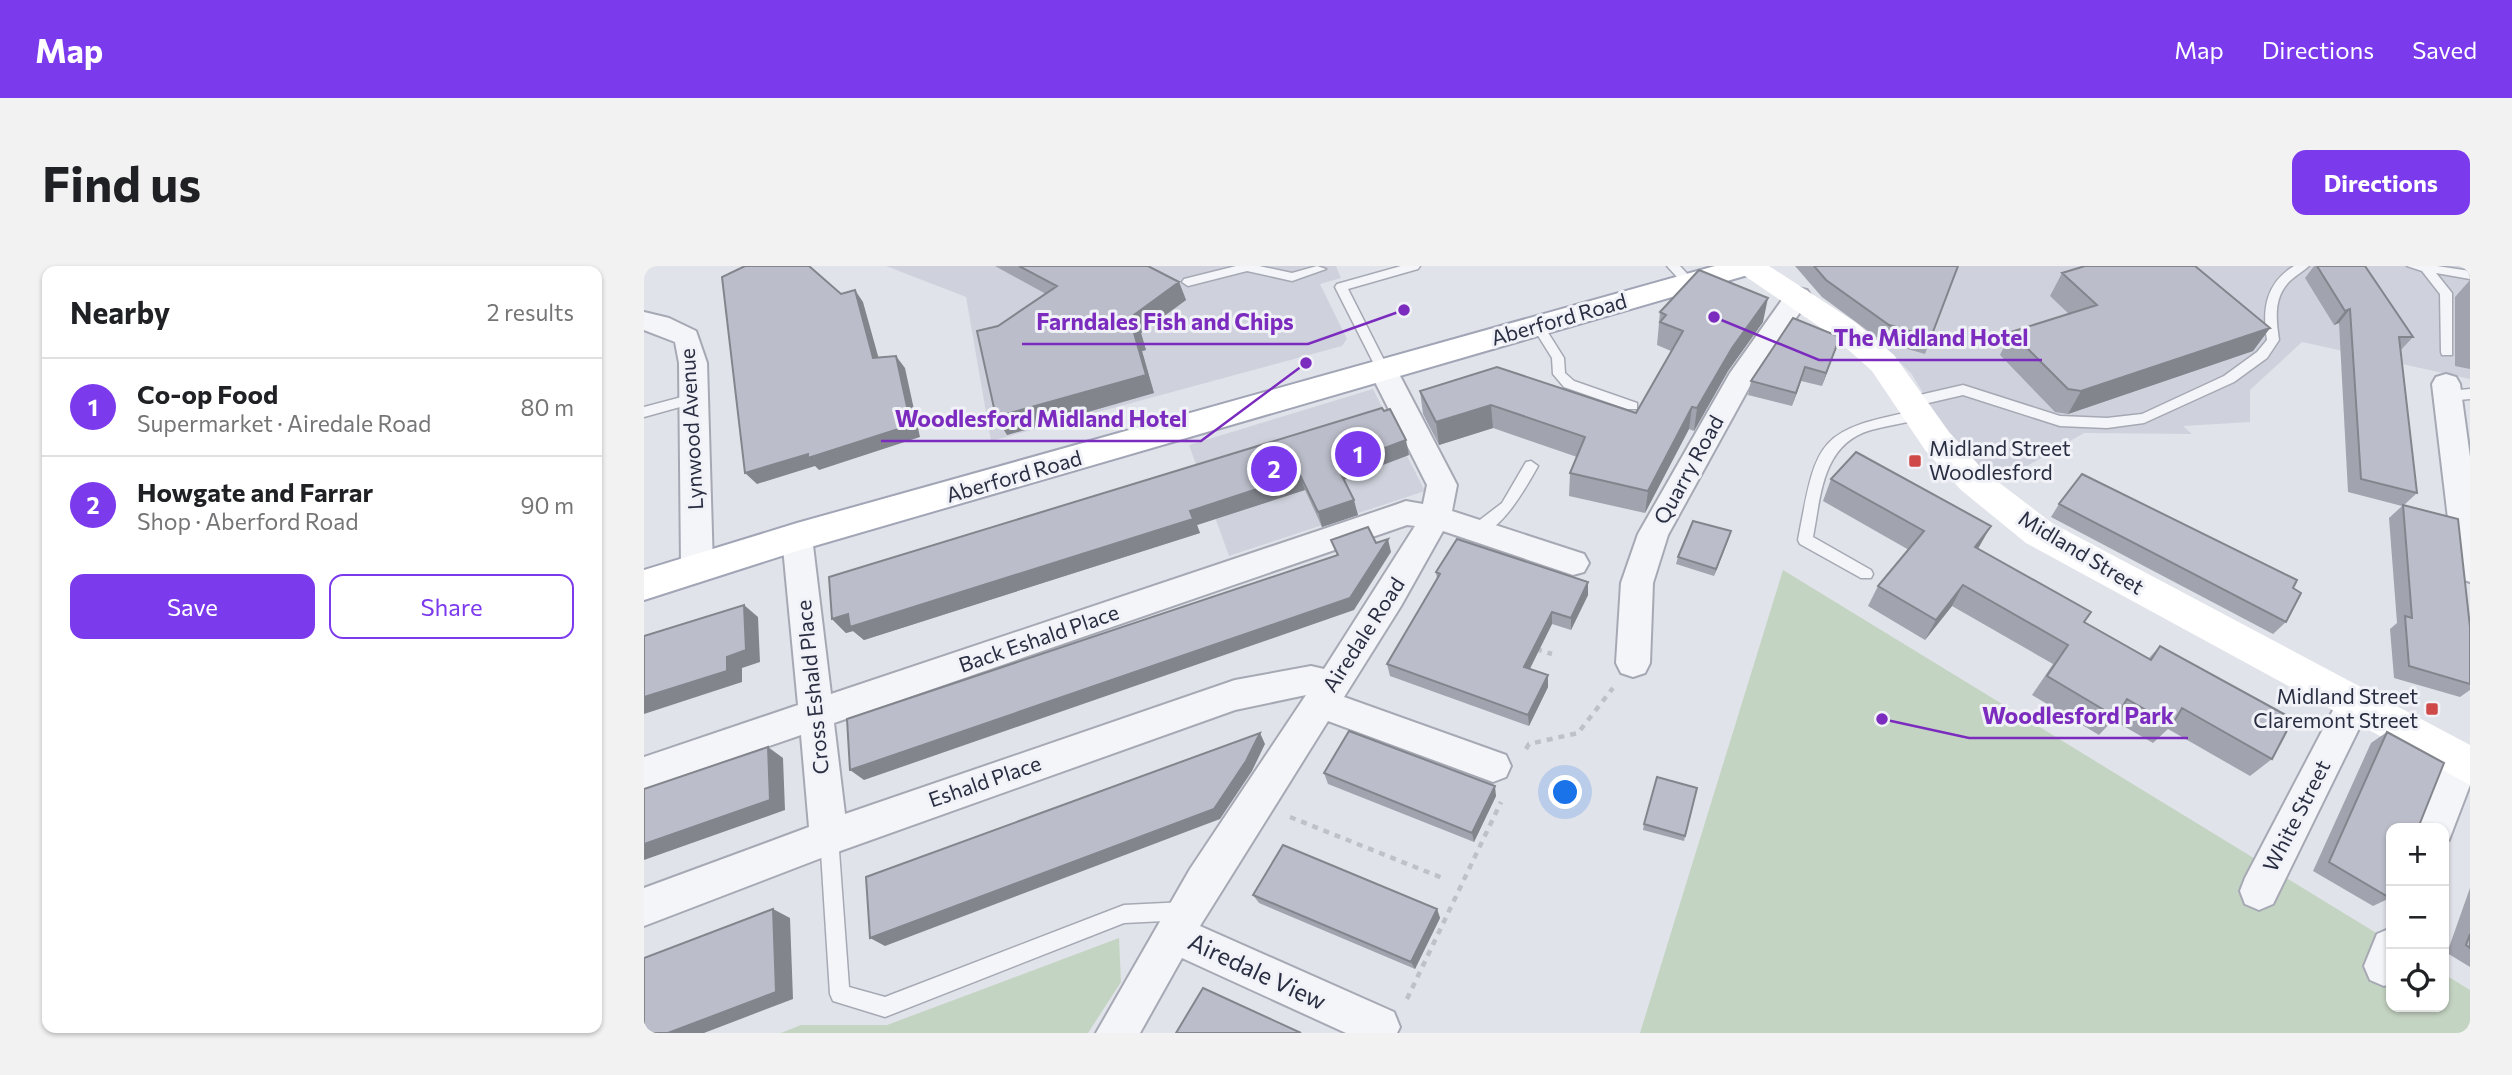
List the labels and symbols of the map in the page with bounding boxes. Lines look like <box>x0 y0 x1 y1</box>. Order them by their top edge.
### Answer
street label: Aberford Road <box>1488 287 1629 350</box>
callout: Farndales Fish and Chips <box>1022 300 1308 344</box>
text: Farndales Fish and Chips <box>1036 307 1294 335</box>
callout: The Midland Hotel <box>1819 316 2042 360</box>
text: The Midland Hotel <box>1833 323 2029 351</box>
street label: Lynwood Avenue <box>674 348 707 511</box>
callout: Woodlesford Midland Hotel <box>881 397 1201 441</box>
text: Woodlesford Midland Hotel <box>895 404 1187 432</box>
street label: Quarry Road <box>1648 410 1728 528</box>
pin: 1 <box>1335 428 1381 480</box>
place label: Midland Street Woodlesford <box>1929 435 2071 484</box>
pin: 2 <box>1251 443 1297 495</box>
street label: Aberford Road <box>943 444 1084 507</box>
marker: Midland Street Woodlesford <box>1907 453 1923 469</box>
street label: Midland Street <box>2015 505 2149 599</box>
street label: Airedale Road <box>1316 572 1409 696</box>
street label: Back Eshald Place <box>955 598 1122 677</box>
street label: Cross Eshald Place <box>790 599 833 776</box>
place label: Midland Street Claremont Street <box>2253 683 2418 732</box>
callout: Woodlesford Park <box>1969 694 2188 738</box>
text: Woodlesford Park <box>1982 701 2174 729</box>
marker: Midland Street Claremont Street <box>2424 701 2440 717</box>
street label: Eshald Place <box>925 750 1044 812</box>
street label: White Street <box>2257 755 2334 875</box>
your location <box>1548 775 1582 809</box>
street label: Airedale View <box>1184 926 1331 1015</box>

